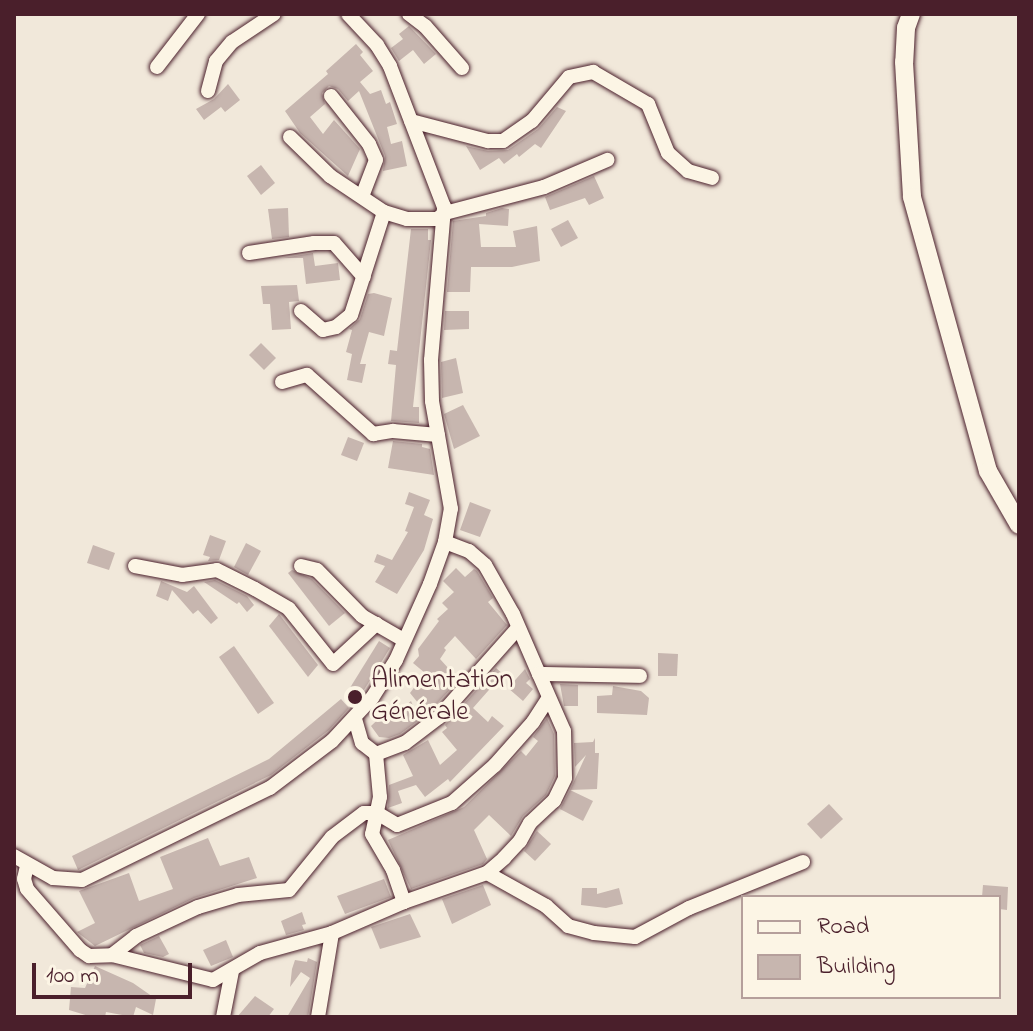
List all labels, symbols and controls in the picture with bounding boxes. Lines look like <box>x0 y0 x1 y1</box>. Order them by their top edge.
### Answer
place label: Alimentation Générale <box>371 664 513 730</box>
marker: Alimentation Générale <box>346 688 364 706</box>
legend <box>741 895 1001 999</box>
text: Road <box>817 910 869 945</box>
scale bar <box>36 947 196 997</box>
text: Building <box>817 950 896 985</box>
text: 100 m <box>46 959 99 994</box>

